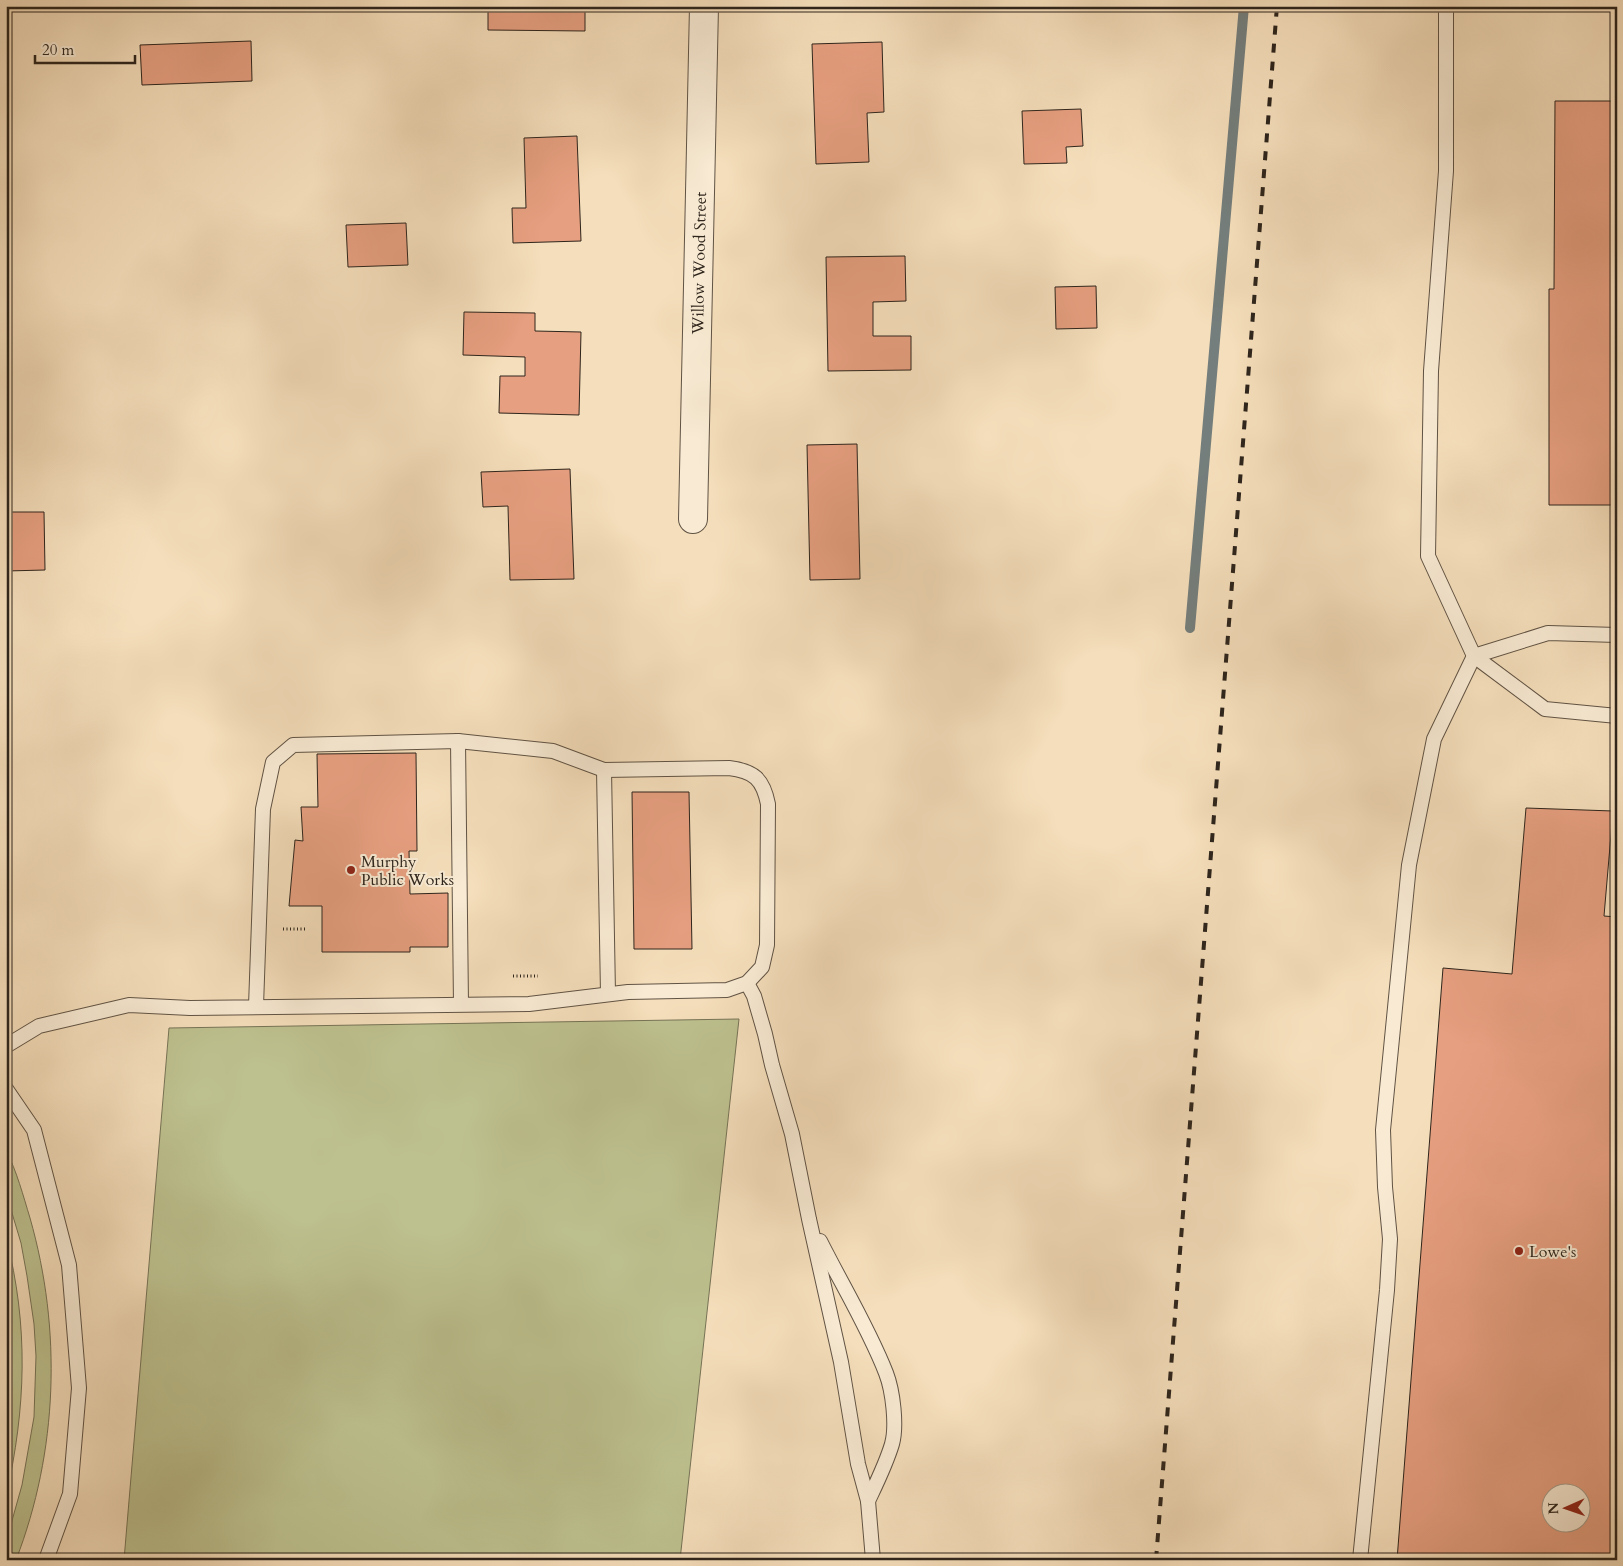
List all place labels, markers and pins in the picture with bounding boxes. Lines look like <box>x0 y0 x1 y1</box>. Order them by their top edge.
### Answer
place label: Murphy Public Works <box>361 851 454 891</box>
marker: Murphy Public Works <box>345 864 357 876</box>
place label: Lowe's <box>1529 1241 1576 1263</box>
marker: Lowe's <box>1513 1245 1525 1257</box>

